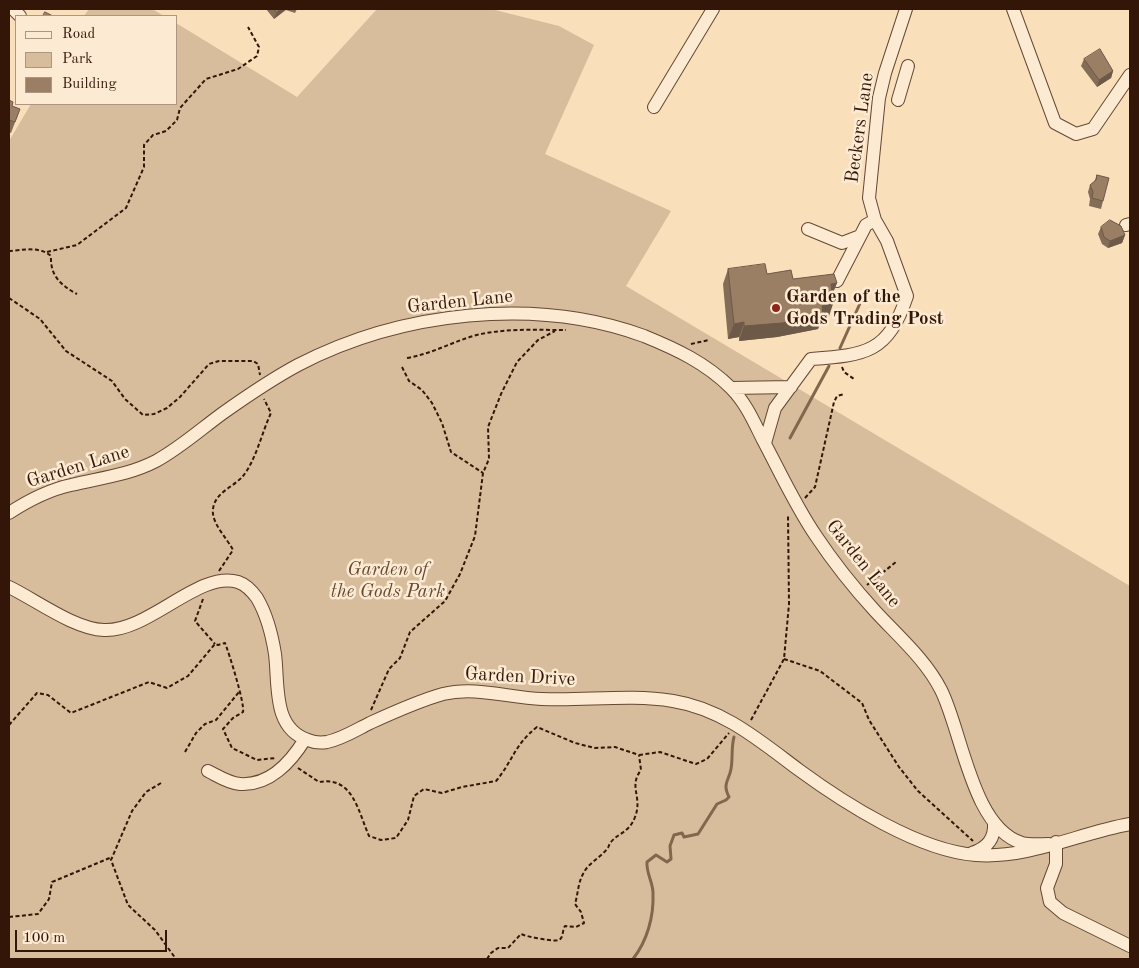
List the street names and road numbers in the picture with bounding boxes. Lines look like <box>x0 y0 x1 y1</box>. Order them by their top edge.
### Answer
street label: Beckers Lane <box>841 71 879 185</box>
street label: Garden Lane <box>406 285 514 319</box>
street label: Garden Lane <box>24 441 132 493</box>
street label: Garden Lane <box>821 516 905 612</box>
street label: Garden Drive <box>464 663 576 691</box>

